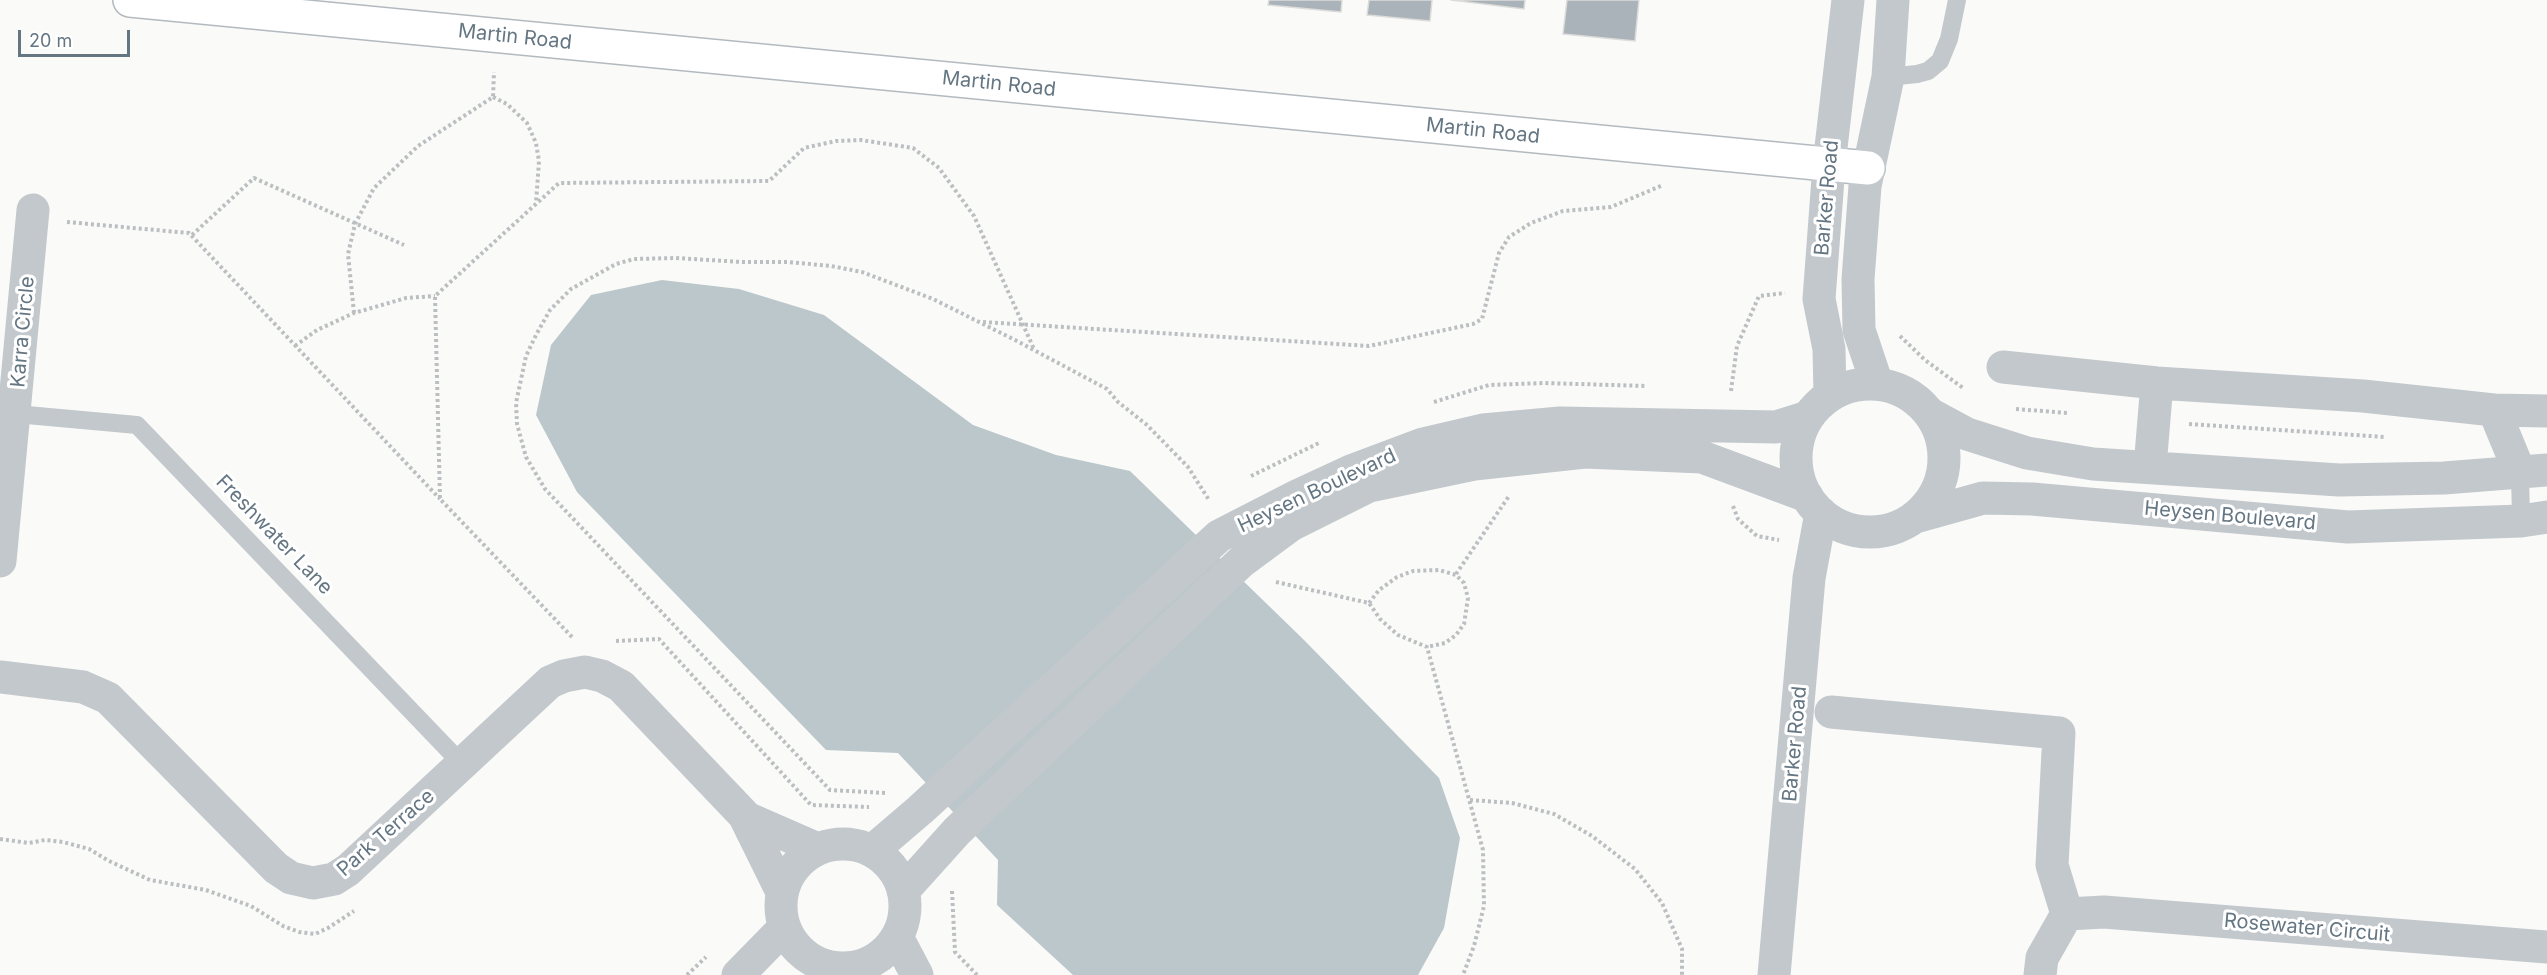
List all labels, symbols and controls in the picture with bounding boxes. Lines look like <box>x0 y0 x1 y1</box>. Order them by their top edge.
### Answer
scale bar <box>21 18 134 56</box>
street label: Martin Road <box>457 19 573 55</box>
text: 20 m <box>29 30 72 51</box>
street label: Martin Road <box>941 66 1057 102</box>
street label: Martin Road <box>1425 113 1541 149</box>
street label: Barker Road <box>1810 139 1844 257</box>
street label: Karra Circle <box>6 275 40 389</box>
street label: Heysen Boulevard <box>1234 444 1400 538</box>
street label: Freshwater Lane <box>211 470 337 600</box>
street label: Heysen Boulevard <box>2143 497 2317 535</box>
street label: Barker Road <box>1778 685 1812 803</box>
street label: Park Terrace <box>332 784 440 882</box>
street label: Rosewater Circuit <box>2223 909 2391 947</box>

